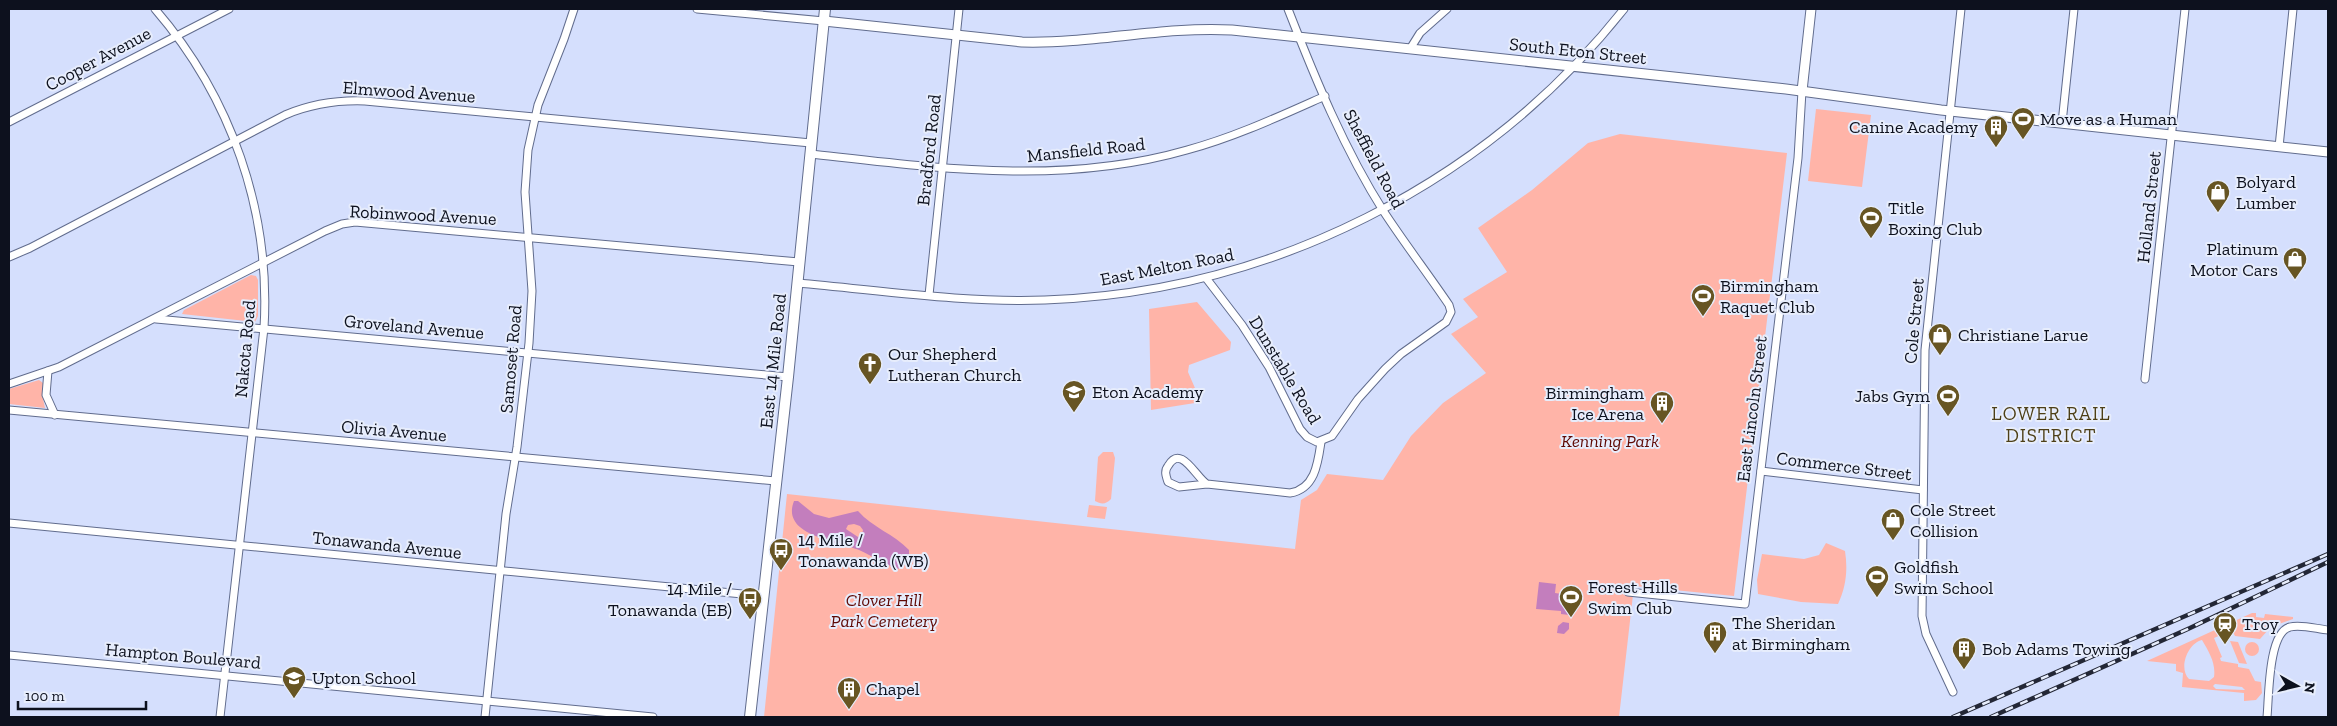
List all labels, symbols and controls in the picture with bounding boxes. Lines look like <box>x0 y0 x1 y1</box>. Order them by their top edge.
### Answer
street label: Cooper Avenue <box>41 22 155 96</box>
street label: South Eton Street <box>1508 33 1648 69</box>
street label: Elmwood Avenue <box>342 76 476 108</box>
street label: Bradford Road <box>912 93 946 207</box>
street label: Sheffield Road <box>1339 105 1410 213</box>
sports icon: Move as a Human <box>2010 106 2036 140</box>
place label: Move as a Human <box>2040 108 2178 130</box>
building icon: Canine Academy <box>1983 114 2009 148</box>
place label: Canine Academy <box>1849 116 1979 138</box>
street label: Mansfield Road <box>1026 133 1146 167</box>
street label: Holland Street <box>2132 150 2166 264</box>
place label: Bolyard Lumber <box>2236 171 2297 214</box>
shop icon: Bolyard Lumber <box>2205 179 2231 213</box>
place label: Title Boxing Club <box>1888 197 1982 240</box>
street label: Robinwood Avenue <box>349 200 497 230</box>
sports icon: Title Boxing Club <box>1858 205 1884 239</box>
place label: Platinum Motor Cars <box>2190 238 2278 281</box>
street label: East Melton Road <box>1098 243 1236 291</box>
shop icon: Platinum Motor Cars <box>2282 246 2308 280</box>
place label: Birmingham Raquet Club <box>1720 275 1819 318</box>
street label: Cole Street <box>1899 277 1929 365</box>
sports icon: Birmingham Raquet Club <box>1690 283 1716 317</box>
street label: East 14 Mile Road <box>755 292 791 430</box>
street label: Nakota Road <box>230 299 260 399</box>
street label: Samoset Road <box>495 304 527 414</box>
street label: Groveland Avenue <box>343 310 485 344</box>
street label: Dunstable Road <box>1244 312 1326 428</box>
shop icon: Christiane Larue <box>1927 322 1953 356</box>
place label: Christiane Larue <box>1958 324 2088 346</box>
street label: East Lincoln Street <box>1732 334 1772 483</box>
place label: Our Shepherd Lutheran Church <box>888 343 1021 386</box>
church icon: Our Shepherd Lutheran Church <box>857 351 883 385</box>
school or university icon: Eton Academy <box>1061 379 1087 413</box>
place label: Eton Academy <box>1092 381 1204 403</box>
place label: Birmingham Ice Arena <box>1545 382 1644 425</box>
sports icon: Jabs Gym <box>1935 383 1961 417</box>
place label: Jabs Gym <box>1855 385 1930 407</box>
building icon: Birmingham Ice Arena <box>1649 390 1675 424</box>
district label: LOWER RAIL DISTRICT <box>1991 402 2111 447</box>
street label: Olivia Avenue <box>340 415 448 447</box>
park label: Kenning Park <box>1561 430 1659 452</box>
street label: Commerce Street <box>1775 447 1913 485</box>
place label: Cole Street Collision <box>1910 499 1996 542</box>
shop icon: Cole Street Collision <box>1880 507 1906 541</box>
street label: Tonawanda Avenue <box>311 526 463 564</box>
place label: 14 Mile / Tonawanda (WB) <box>798 529 928 572</box>
bus stop icon: 14 Mile / Tonawanda (WB) <box>768 537 794 571</box>
place label: Goldfish Swim School <box>1894 556 1993 599</box>
sports icon: Goldfish Swim School <box>1864 564 1890 598</box>
place label: Forest Hills Swim Club <box>1588 576 1678 619</box>
place label: 14 Mile / Tonawanda (EB) <box>608 578 732 621</box>
sports icon: Forest Hills Swim Club <box>1558 584 1584 618</box>
bus stop icon: 14 Mile / Tonawanda (EB) <box>737 586 763 620</box>
park label: Clover Hill Park Cemetery <box>831 589 937 632</box>
station icon: Troy <box>2212 611 2238 645</box>
place label: The Sheridan at Birmingham <box>1732 612 1850 655</box>
place label: Troy <box>2242 613 2279 635</box>
building icon: The Sheridan at Birmingham <box>1702 620 1728 654</box>
building icon: Bob Adams Towing <box>1951 636 1977 670</box>
street label: Hampton Boulevard <box>104 638 262 674</box>
place label: Bob Adams Towing <box>1982 638 2131 660</box>
north arrow <box>2272 661 2322 711</box>
school or university icon: Upton School <box>281 665 307 699</box>
place label: Upton School <box>312 667 416 689</box>
building icon: Chapel <box>836 676 862 710</box>
scale bar <box>18 678 145 710</box>
place label: Chapel <box>866 678 920 700</box>
text: N <box>2300 681 2319 695</box>
text: 100 m <box>25 687 64 705</box>

